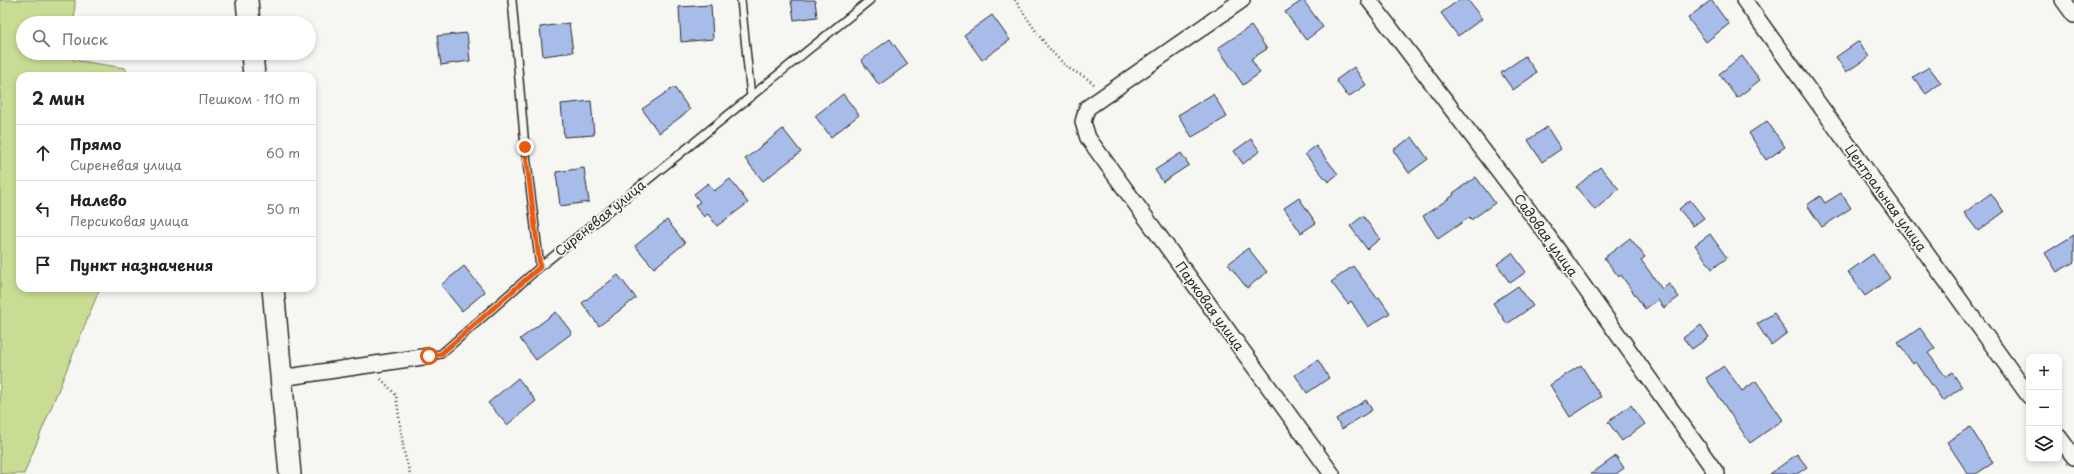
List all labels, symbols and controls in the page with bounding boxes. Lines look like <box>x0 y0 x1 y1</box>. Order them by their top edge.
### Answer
search box <box>16 16 316 60</box>
icon: search <box>30 27 52 49</box>
text: Поиск <box>62 27 108 50</box>
text: 2 мин <box>32 85 85 111</box>
text: Пешком · 110 m <box>198 89 300 108</box>
text: Прямо <box>70 132 121 155</box>
route end <box>516 138 534 156</box>
street label: Центральная улица <box>1841 140 1932 256</box>
icon: ahead <box>32 142 54 164</box>
text: 60 m <box>266 143 300 162</box>
text: Сиреневая улица <box>70 155 182 174</box>
street label: Сиреневая улица <box>550 175 650 260</box>
text: Налево <box>70 188 127 211</box>
street label: Садовая улица <box>1510 190 1583 281</box>
icon: left <box>32 198 54 220</box>
text: 50 m <box>266 199 300 218</box>
text: Персиковая улица <box>70 211 189 230</box>
text: Пункт назначения <box>70 253 213 276</box>
icon: arrive <box>32 254 54 276</box>
street label: Парковая улица <box>1172 257 1250 355</box>
route start <box>420 347 438 365</box>
map controls <box>2026 354 2062 462</box>
button: + <box>2026 354 2062 390</box>
button: − <box>2026 390 2062 426</box>
button: layers <box>2026 426 2062 462</box>

